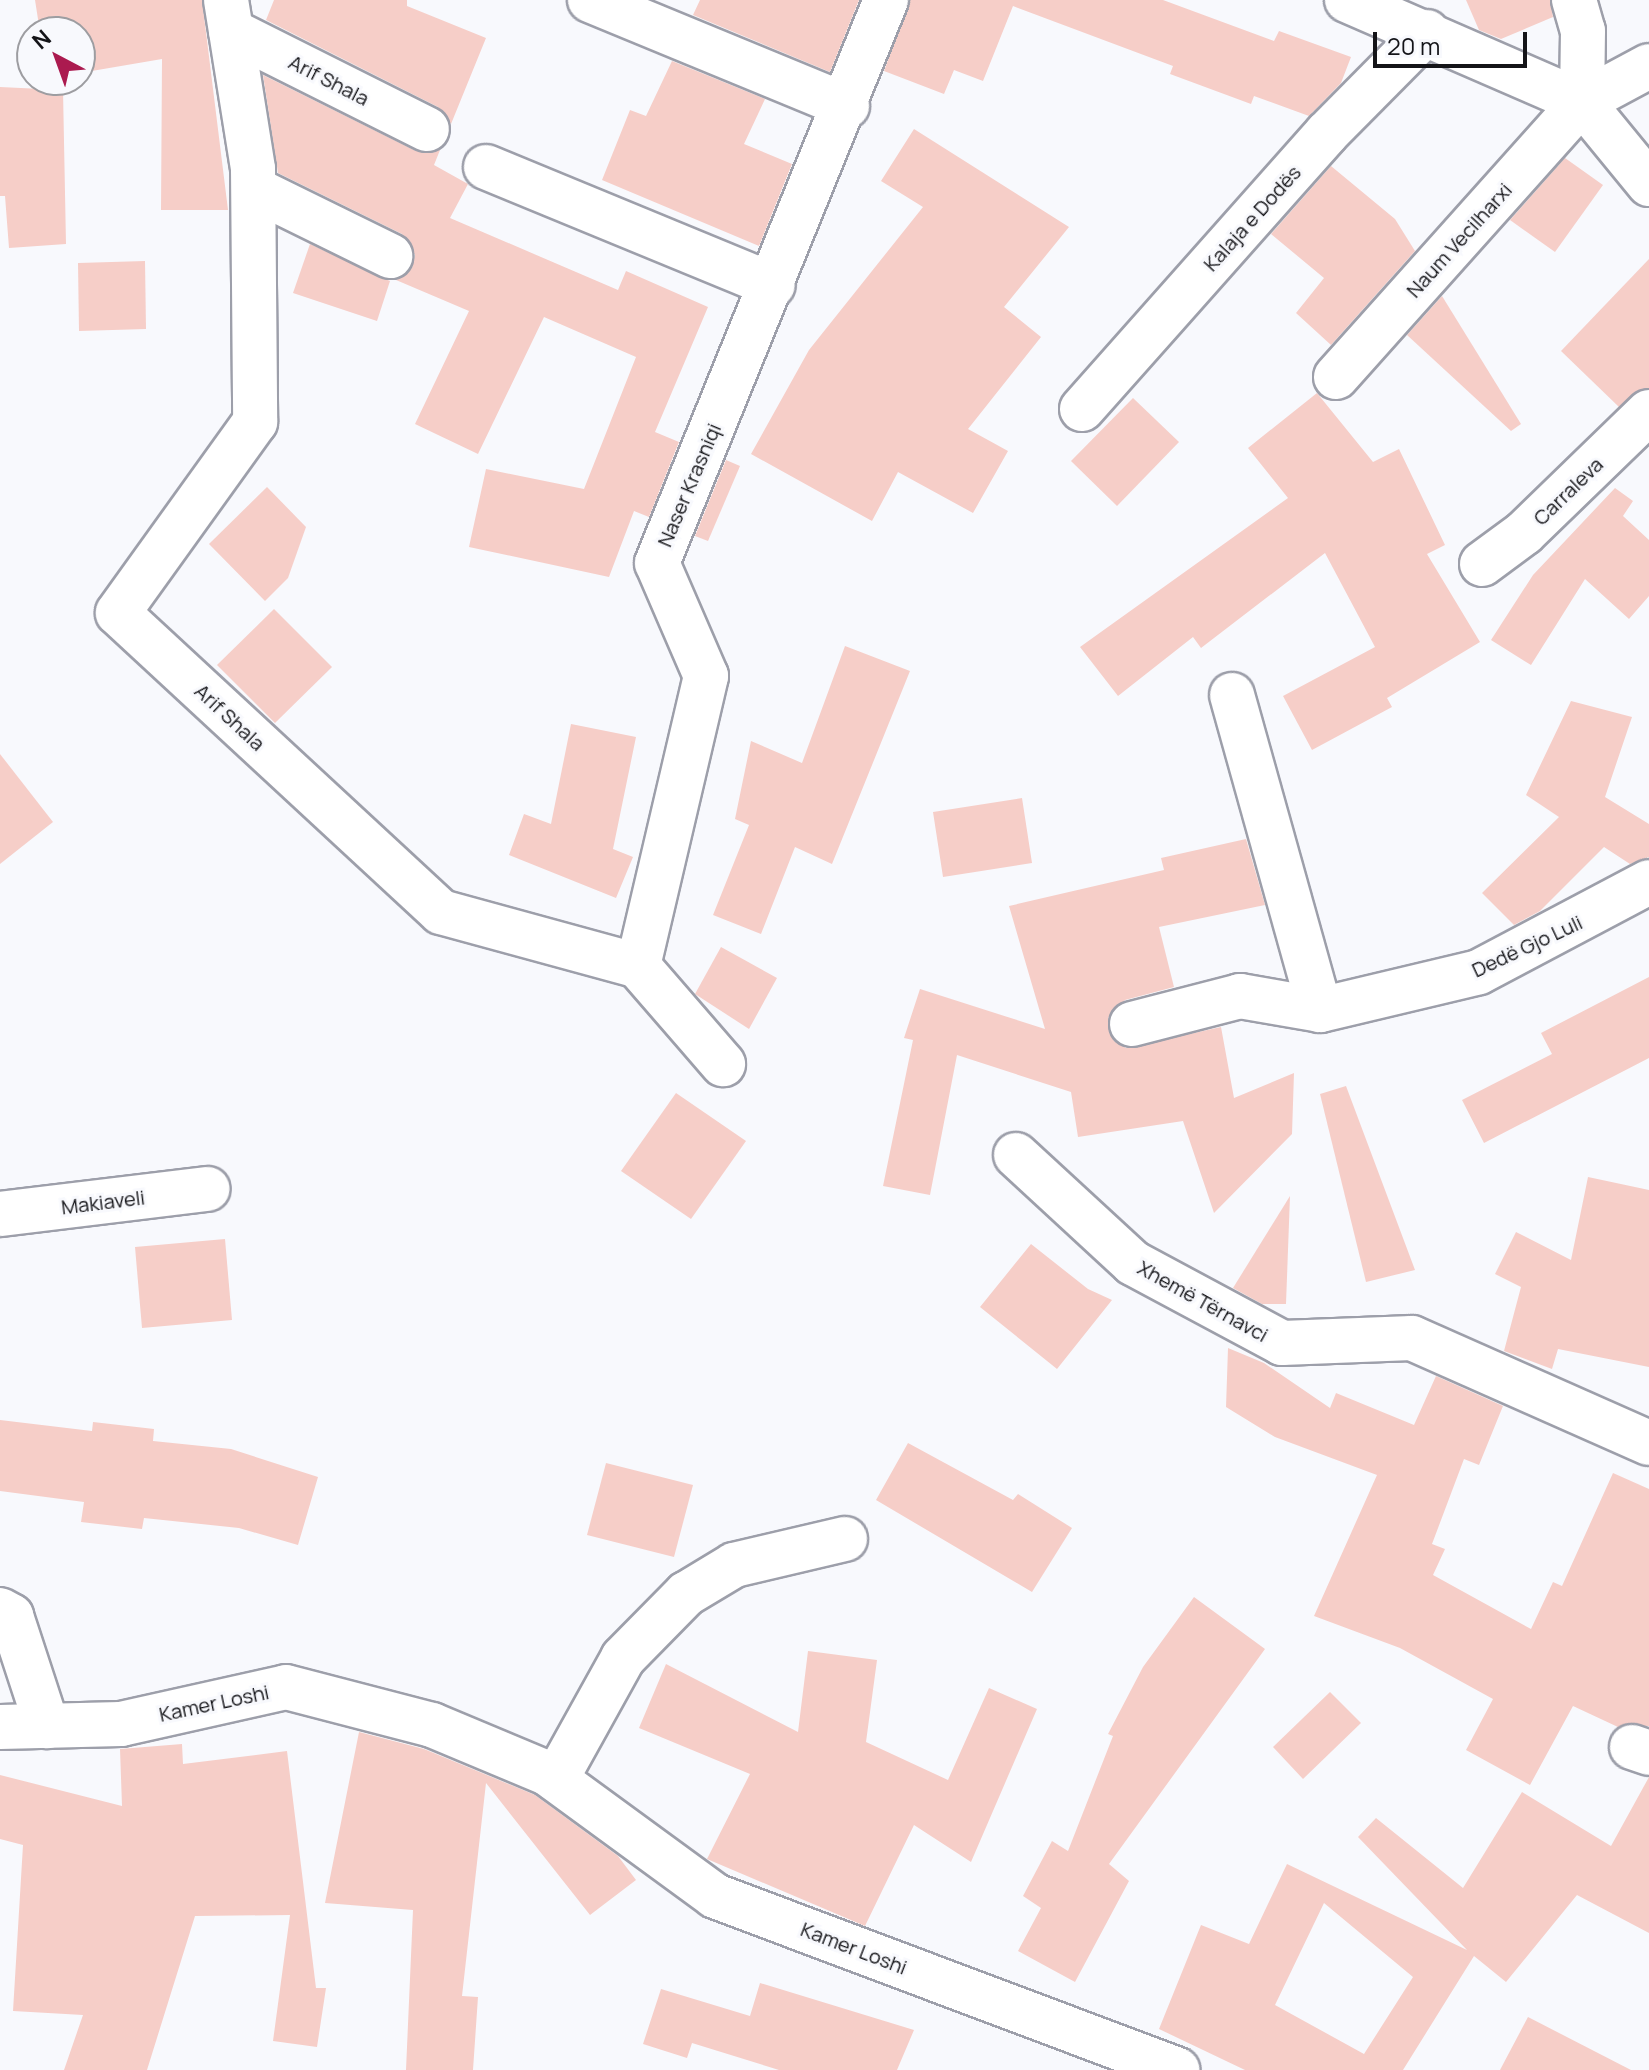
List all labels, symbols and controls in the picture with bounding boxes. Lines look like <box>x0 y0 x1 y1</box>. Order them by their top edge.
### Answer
north arrow <box>16 16 96 96</box>
scale bar <box>1377 16 1531 66</box>
text: N <box>26 23 57 56</box>
text: 20 m <box>1387 29 1440 62</box>
street label: Arif Shala <box>285 50 373 110</box>
street label: Kalaja e Dodës <box>1198 160 1306 276</box>
street label: Naum Vecilharxi <box>1401 178 1517 302</box>
street label: Naser Krasniqi <box>652 420 726 550</box>
street label: Carraleva <box>1528 452 1608 530</box>
street label: Arif Shala <box>190 679 270 755</box>
street label: Dedë Gjo Luli <box>1468 910 1586 982</box>
street label: Makiaveli <box>60 1185 146 1219</box>
street label: Xhemë Tërnavci <box>1134 1255 1272 1347</box>
street label: Kamer Loshi <box>157 1680 271 1726</box>
street label: Kamer Loshi <box>798 1917 910 1979</box>

